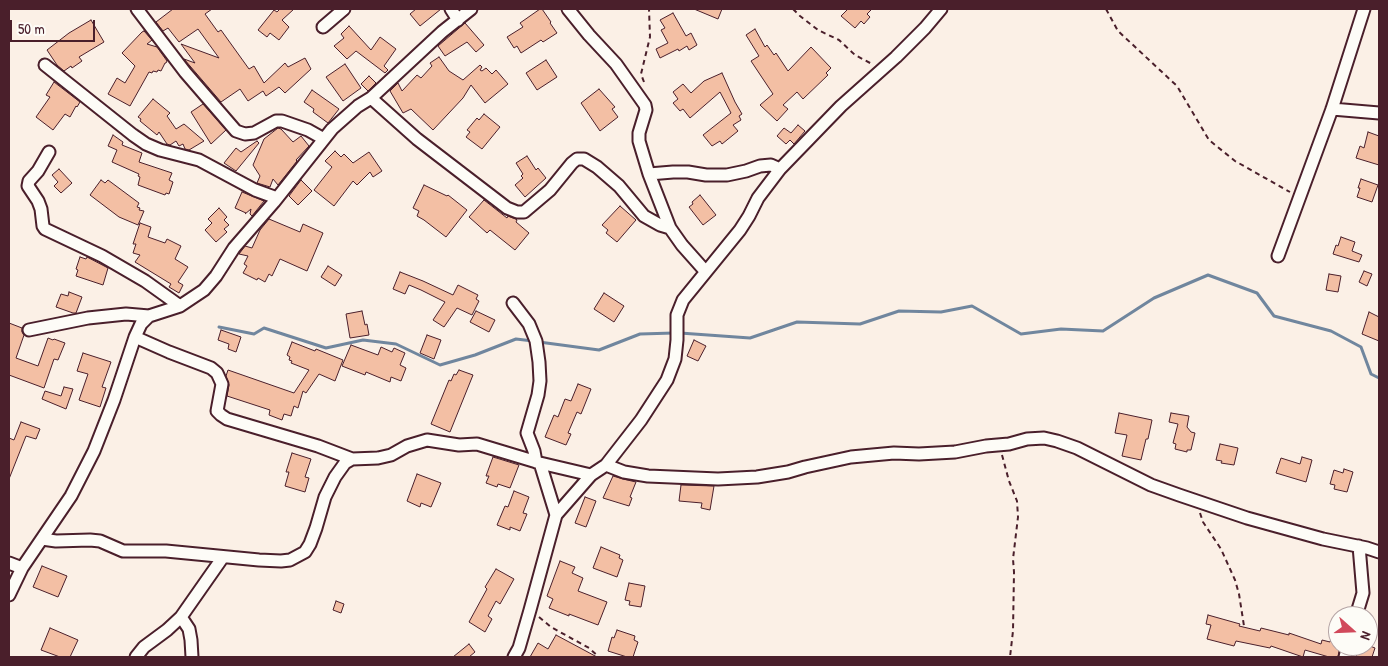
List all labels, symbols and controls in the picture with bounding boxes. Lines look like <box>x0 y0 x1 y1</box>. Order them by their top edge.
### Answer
scale bar <box>12 10 98 42</box>
text: 50 m <box>18 18 45 39</box>
north arrow <box>1328 606 1378 656</box>
text: N <box>1356 629 1377 643</box>

